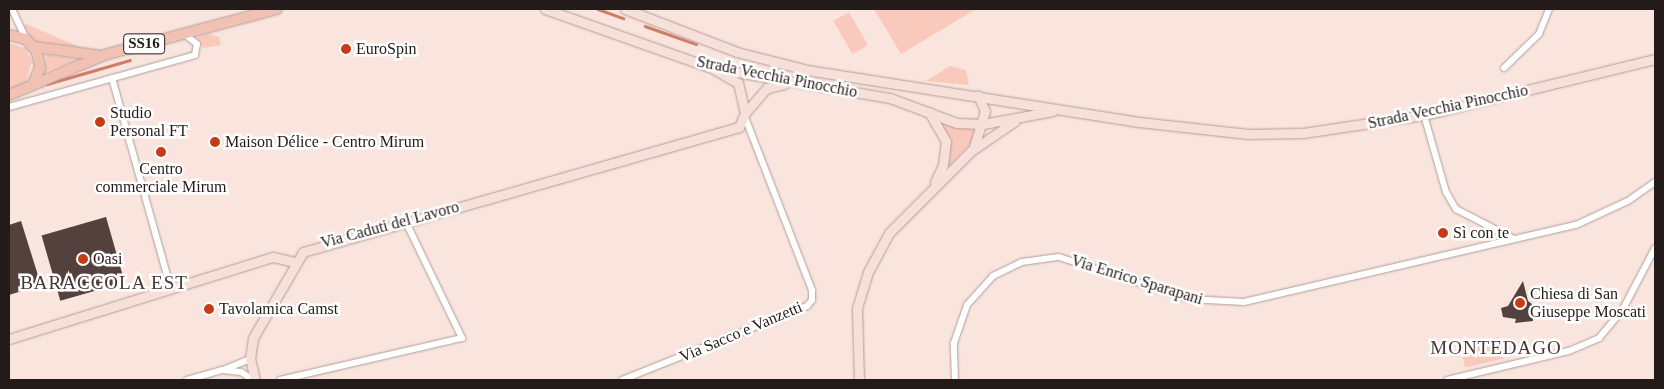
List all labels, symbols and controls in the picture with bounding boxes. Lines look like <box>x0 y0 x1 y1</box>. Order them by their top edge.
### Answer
road number: SS16 <box>123 32 165 56</box>
place label: EuroSpin <box>356 39 416 59</box>
marker: EuroSpin <box>340 43 352 55</box>
street label: Strada Vecchia Pinocchio <box>695 52 859 102</box>
street label: Strada Vecchia Pinocchio <box>1366 81 1530 133</box>
place label: Studio Personal FT <box>110 103 188 141</box>
marker: Studio Personal FT <box>94 116 106 128</box>
place label: Maison Délice - Centro Mirum <box>225 132 424 152</box>
marker: Maison Délice - Centro Mirum <box>209 136 221 148</box>
marker: Centro commerciale Mirum <box>155 146 167 158</box>
place label: Centro commerciale Mirum <box>95 159 227 197</box>
street label: Via Caduti del Lavoro <box>319 197 461 253</box>
place label: Sì con te <box>1453 223 1509 243</box>
marker: Sì con te <box>1437 227 1449 239</box>
place label: Oasi <box>93 249 122 269</box>
street label: Via Enrico Sparapani <box>1069 251 1205 309</box>
marker: Oasi <box>77 253 89 265</box>
district label: BARACCOLA EST <box>18 272 190 294</box>
place label: Chiesa di San Giuseppe Moscati <box>1530 284 1646 322</box>
street label: Via Sacco e Vanzetti <box>677 297 805 367</box>
marker: Chiesa di San Giuseppe Moscati <box>1514 297 1526 309</box>
place label: Tavolamica Camst <box>219 299 338 319</box>
marker: Tavolamica Camst <box>203 303 215 315</box>
district label: MONTEDAGO <box>1429 337 1563 359</box>

